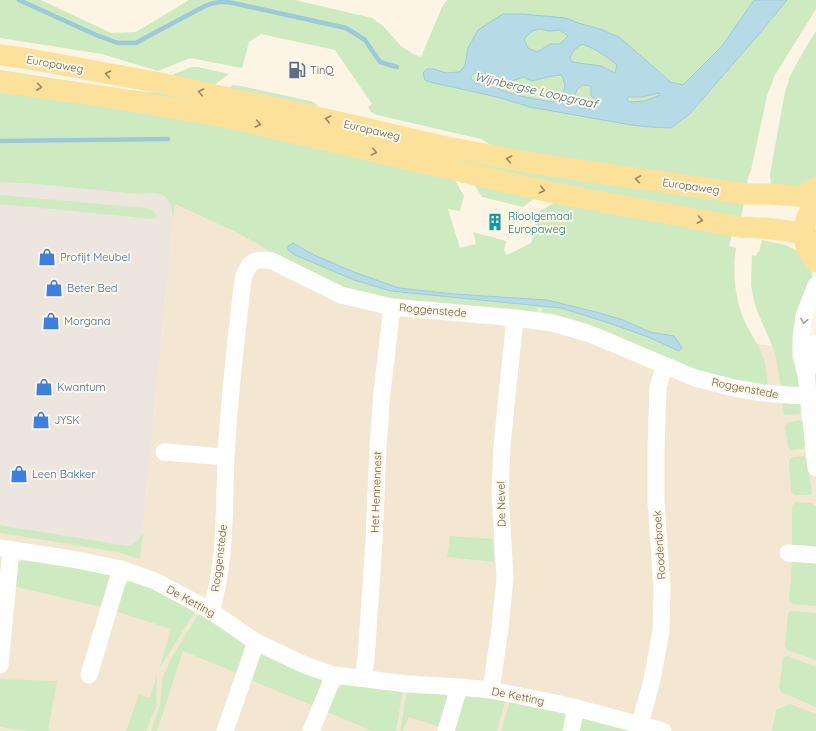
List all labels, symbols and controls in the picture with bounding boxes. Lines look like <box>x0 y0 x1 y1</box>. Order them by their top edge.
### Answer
street label: Europaweg <box>25 52 85 76</box>
fuel station icon: TinQ <box>287 60 307 80</box>
place label: TinQ <box>310 63 334 77</box>
water label: Wijnbergse Loopgraaf <box>473 69 601 112</box>
one-way arrow <box>105 70 111 78</box>
one-way arrow <box>36 82 42 91</box>
one-way arrow <box>197 88 204 97</box>
one-way arrow <box>324 116 331 124</box>
street label: Europaweg <box>342 117 402 143</box>
one-way arrow <box>254 120 261 128</box>
one-way arrow <box>371 148 377 156</box>
one-way arrow <box>506 155 512 164</box>
one-way arrow <box>635 175 641 184</box>
street label: Europaweg <box>662 175 720 197</box>
one-way arrow <box>538 186 545 194</box>
place label: Rioolgemaal Europaweg <box>508 209 572 236</box>
building icon: Rioolgemaal Europaweg <box>485 212 505 232</box>
one-way arrow <box>697 216 703 224</box>
shop icon: Profijt Meubel <box>37 247 57 267</box>
place label: Profijt Meubel <box>60 250 130 264</box>
shop icon: Beter Bed <box>44 278 64 298</box>
place label: Beter Bed <box>67 281 118 295</box>
street label: Roggenstede <box>399 300 467 320</box>
shop icon: Morgana <box>41 311 61 331</box>
place label: Morgana <box>64 314 110 328</box>
one-way arrow <box>800 318 808 324</box>
street label: Roggenstede <box>710 375 780 401</box>
shop icon: Kwantum <box>34 377 54 397</box>
place label: Kwantum <box>57 380 106 394</box>
shop icon: JYSK <box>31 410 51 430</box>
place label: JYSK <box>54 413 80 427</box>
street label: Het Hennennest <box>368 451 384 533</box>
shop icon: Leen Bakker <box>9 464 29 484</box>
place label: Leen Bakker <box>32 467 96 481</box>
street label: De Nevel <box>494 481 508 527</box>
street label: Roodenbroek <box>650 510 668 580</box>
street label: Roggenstede <box>208 523 230 593</box>
street label: De Ketting <box>164 582 218 620</box>
street label: De Ketting <box>490 684 546 708</box>

